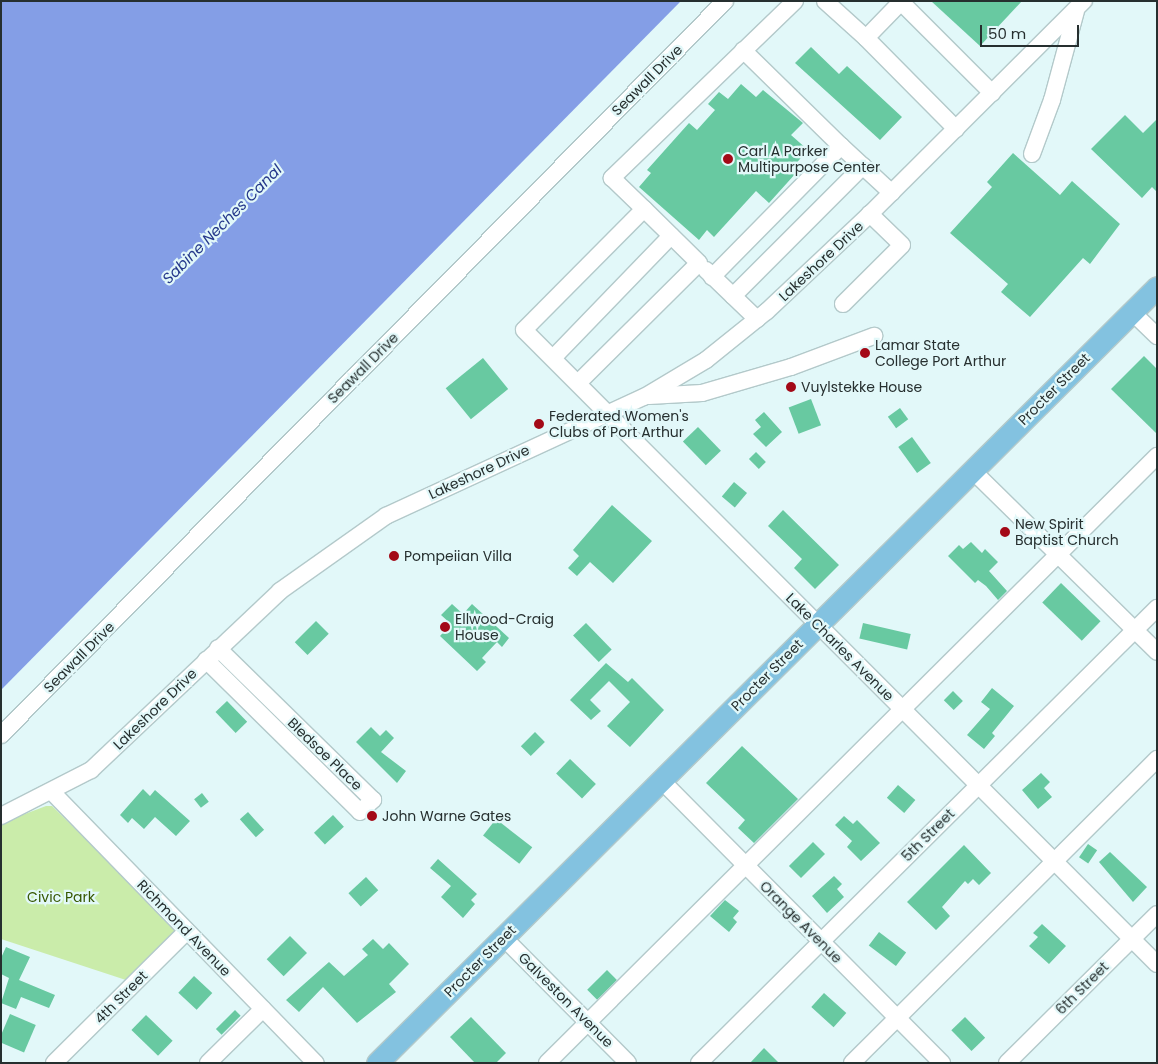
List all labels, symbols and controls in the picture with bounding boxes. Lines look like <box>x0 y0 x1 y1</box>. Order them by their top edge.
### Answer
scale bar <box>983 15 1082 47</box>
text: 50 m <box>988 23 1026 44</box>
street label: Seawall Drive <box>608 41 686 119</box>
place label: Carl A Parker Multipurpose Center <box>738 143 880 176</box>
marker: Carl A Parker Multipurpose Center <box>722 153 734 165</box>
water label: Sabine Neches Canal <box>159 161 285 287</box>
street label: Lakeshore Drive <box>775 218 867 304</box>
street label: Seawall Drive <box>324 329 402 407</box>
place label: Lamar State College Port Arthur <box>875 337 1006 370</box>
marker: Lamar State College Port Arthur <box>859 347 871 359</box>
street label: Procter Street <box>1015 350 1093 428</box>
place label: Vuylstekke House <box>801 379 922 395</box>
marker: Vuylstekke House <box>785 381 797 393</box>
place label: Federated Women's Clubs of Port Arthur <box>549 408 689 441</box>
marker: Federated Women's Clubs of Port Arthur <box>533 418 545 430</box>
street label: Lakeshore Drive <box>426 441 532 503</box>
place label: New Spirit Baptist Church <box>1015 516 1119 548</box>
marker: New Spirit Baptist Church <box>999 526 1011 538</box>
place label: Pompeiian Villa <box>404 548 512 564</box>
marker: Pompeiian Villa <box>388 550 400 562</box>
street label: Lake Charles Avenue <box>783 590 897 704</box>
place label: Ellwood-Craig House <box>455 611 554 644</box>
street label: Seawall Drive <box>40 618 118 696</box>
marker: Ellwood-Craig House <box>439 621 451 633</box>
street label: Procter Street <box>728 636 806 714</box>
street label: Lakeshore Drive <box>110 665 200 753</box>
street label: Bledsoe Place <box>284 714 366 794</box>
street label: 5th Street <box>898 805 958 865</box>
place label: John Warne Gates <box>382 808 511 824</box>
marker: John Warne Gates <box>366 810 378 822</box>
street label: Richmond Avenue <box>134 876 234 980</box>
street label: Orange Avenue <box>756 877 846 967</box>
park label: Civic Park <box>27 889 95 905</box>
street label: Procter Street <box>441 922 519 1000</box>
street label: Galveston Avenue <box>515 949 617 1051</box>
street label: 6th Street <box>1052 958 1112 1018</box>
street label: 4th Street <box>91 967 151 1027</box>

